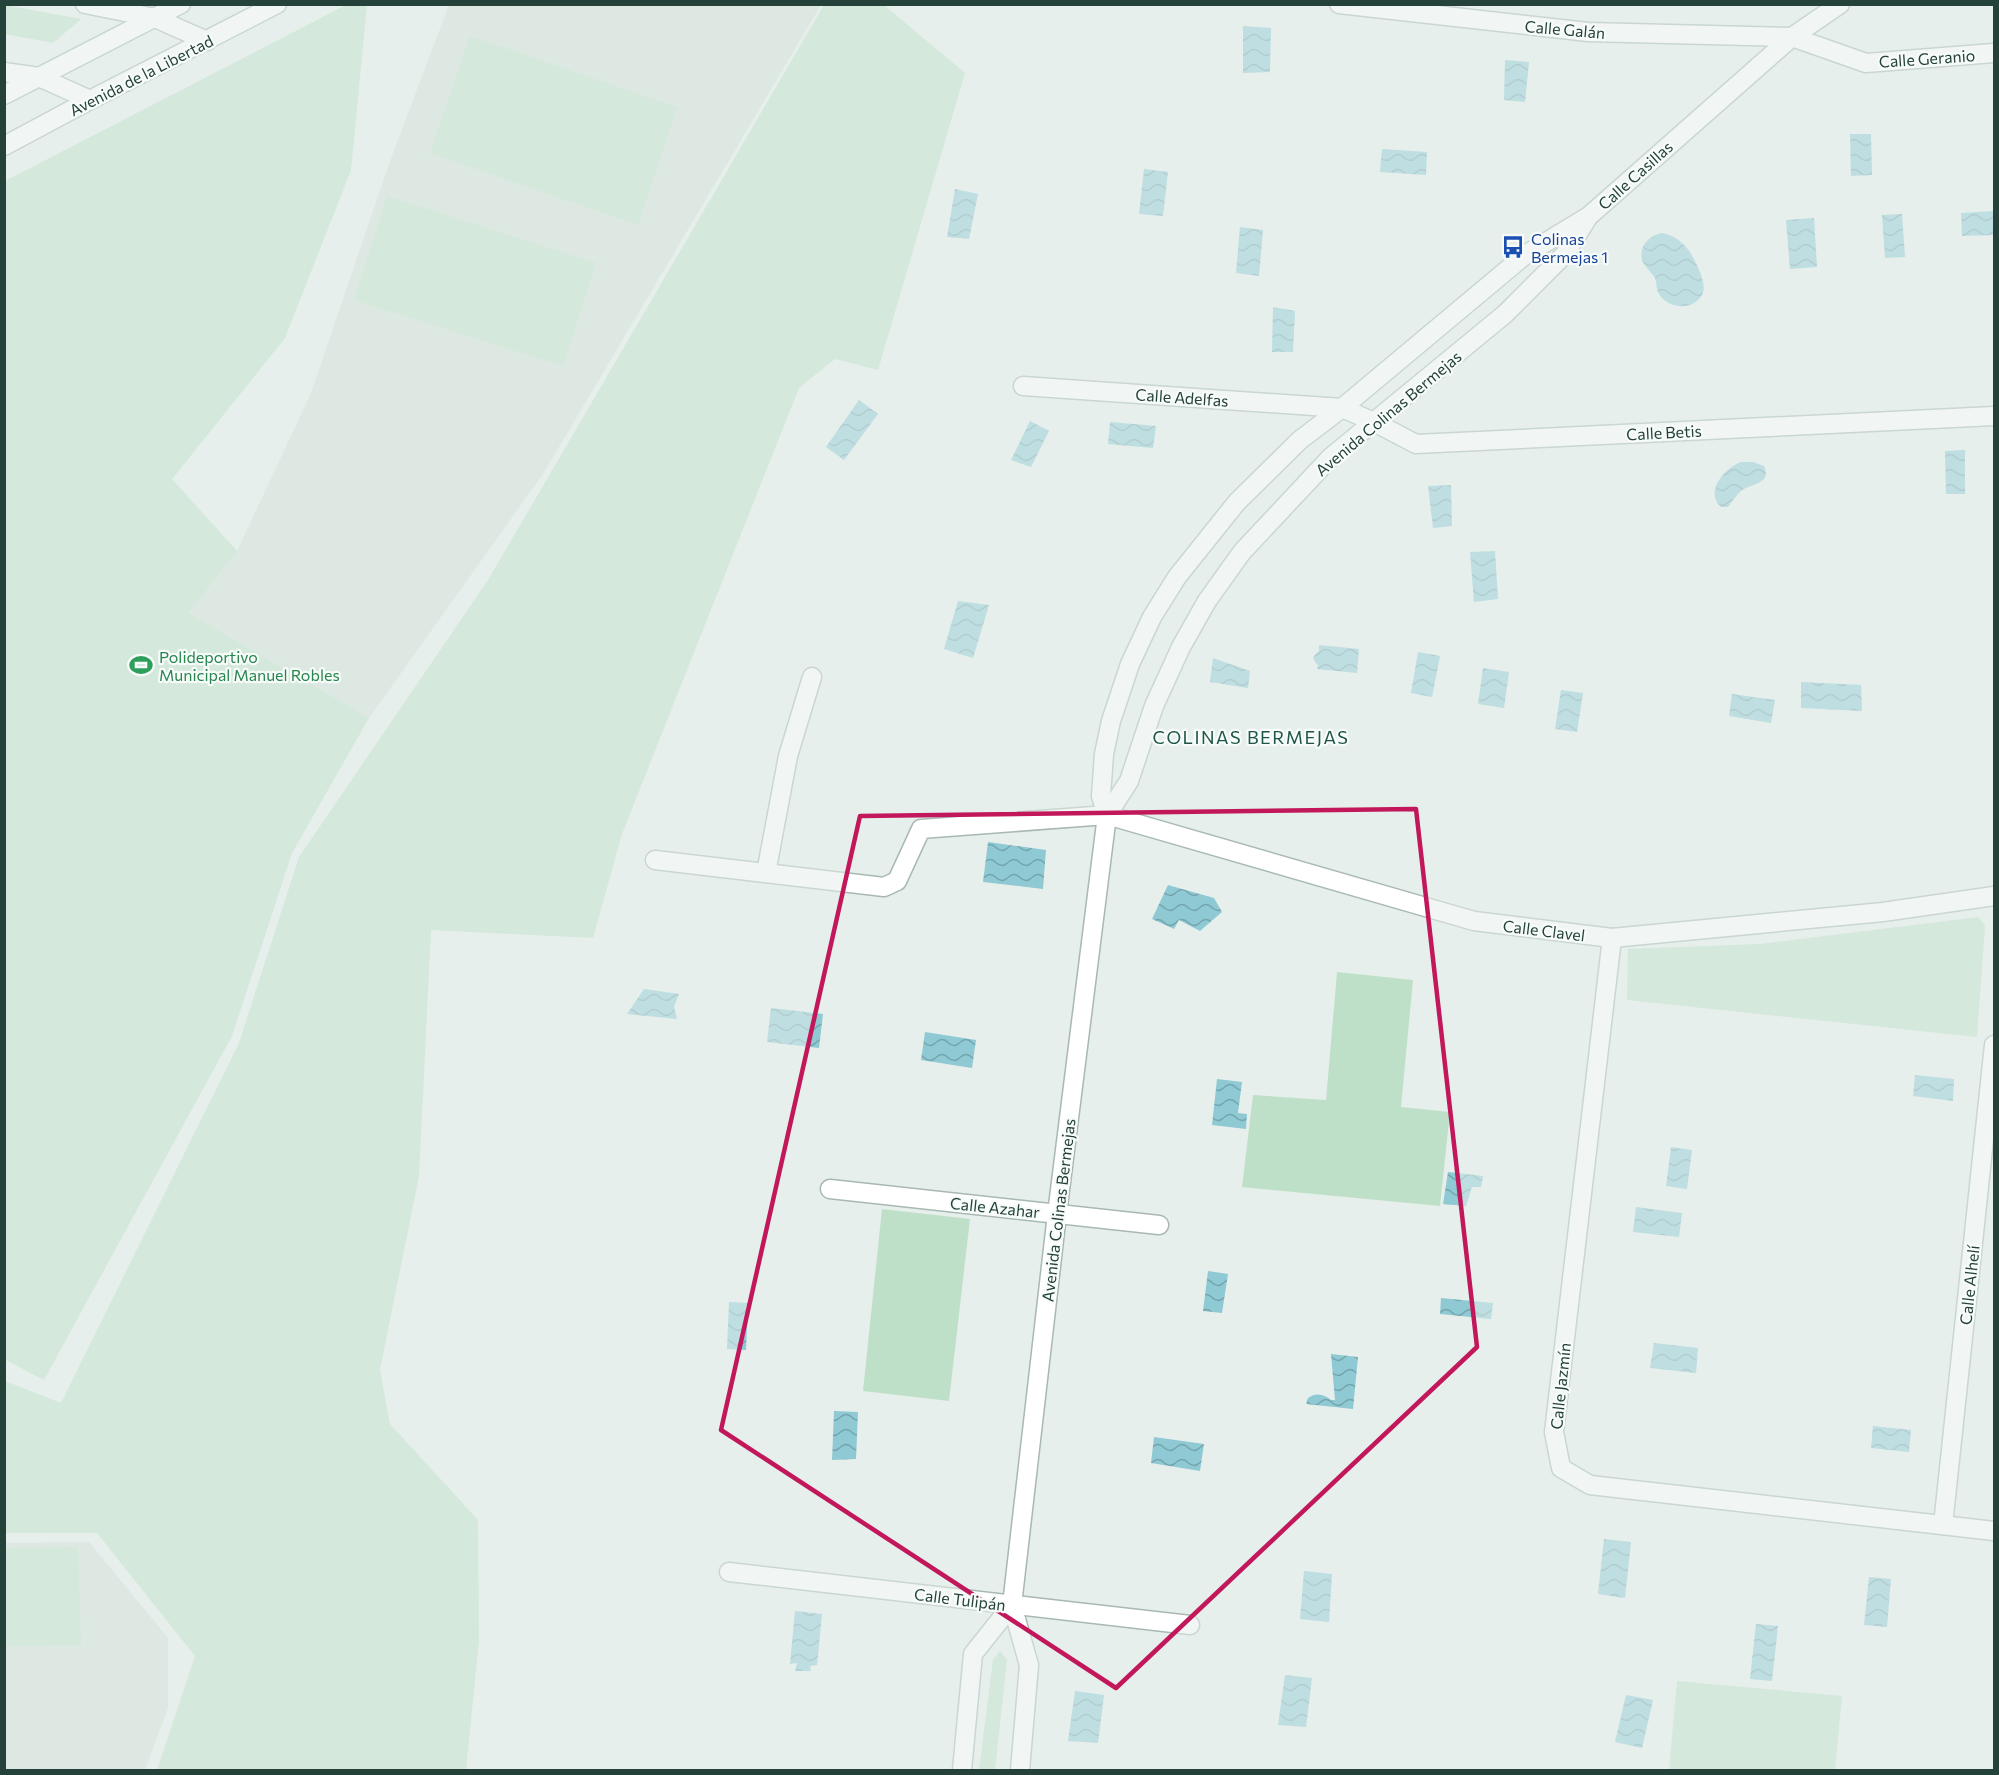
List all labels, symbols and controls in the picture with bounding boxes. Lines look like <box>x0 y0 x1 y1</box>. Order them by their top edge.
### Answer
street label: Calle Galán <box>1524 16 1606 42</box>
street label: Avenida de la Libertad <box>66 31 216 119</box>
street label: Calle Geranio <box>1878 45 1976 71</box>
street label: Calle Casillas <box>1594 137 1676 213</box>
place label: Colinas Bermejas 1 <box>1531 229 1608 266</box>
bus stop icon: Colinas Bermejas 1 <box>1500 234 1526 260</box>
street label: Avenida Colinas Bermejas <box>1311 346 1465 480</box>
street label: Calle Adelfas <box>1135 384 1229 410</box>
street label: Calle Betis <box>1626 421 1702 443</box>
place label: Polideportivo Municipal Manuel Robles <box>159 647 340 684</box>
sports icon: Polideportivo Municipal Manuel Robles <box>128 652 154 678</box>
district label: COLINAS BERMEJAS <box>1153 726 1349 748</box>
street label: Calle Clavel <box>1502 916 1586 944</box>
street label: Avenida Colinas Bermejas <box>1037 1117 1079 1303</box>
street label: Calle Azahar <box>949 1193 1041 1221</box>
street label: Calle Alhelí <box>1955 1243 1983 1326</box>
street label: Calle Jazmín <box>1546 1342 1574 1430</box>
street label: Calle Tulipán <box>913 1584 1007 1614</box>

